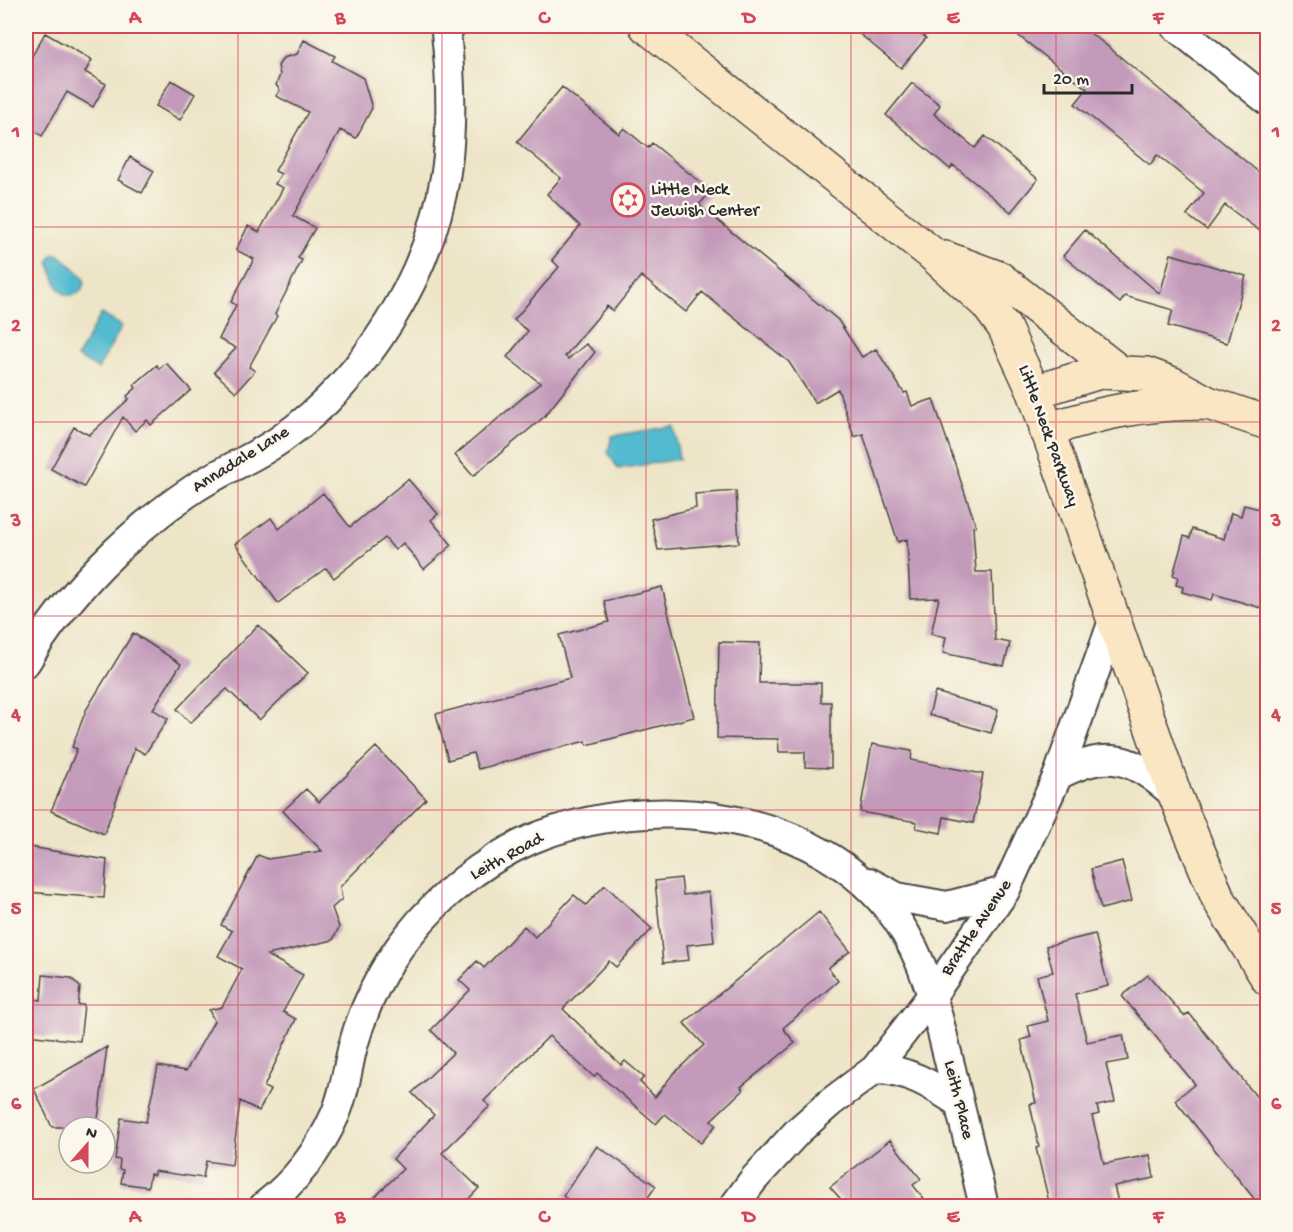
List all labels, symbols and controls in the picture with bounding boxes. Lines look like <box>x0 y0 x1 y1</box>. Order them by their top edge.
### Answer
text: A <box>128 8 143 31</box>
text: B <box>334 8 346 31</box>
text: C <box>538 8 552 31</box>
text: D <box>740 8 756 31</box>
text: E <box>947 8 961 31</box>
text: F <box>1152 8 1165 31</box>
scale bar <box>1044 57 1132 95</box>
text: 20 m <box>1053 70 1089 91</box>
text: 1 <box>11 122 20 145</box>
text: 1 <box>1271 122 1280 145</box>
place label: Little Neck Jewish Center <box>651 180 760 222</box>
synagogue icon: Little Neck Jewish Center <box>610 182 646 218</box>
text: 2 <box>11 316 21 339</box>
text: 2 <box>1271 316 1281 339</box>
street label: Little Neck Parkway <box>1013 362 1083 510</box>
street label: Annadale Lane <box>189 422 294 498</box>
text: 3 <box>10 511 21 534</box>
text: 3 <box>1270 511 1281 534</box>
text: 4 <box>10 705 21 728</box>
text: 4 <box>1270 705 1281 728</box>
street label: Leith Road <box>467 828 549 886</box>
street label: Brattle Avenue <box>936 875 1017 981</box>
text: 5 <box>11 899 22 922</box>
text: 5 <box>1271 899 1282 922</box>
street label: Leith Place <box>938 1058 978 1142</box>
text: 6 <box>11 1094 22 1117</box>
text: 6 <box>1271 1094 1282 1117</box>
north arrow <box>57 1115 117 1175</box>
text: N <box>83 1124 100 1145</box>
text: A <box>128 1207 143 1230</box>
text: B <box>334 1207 346 1230</box>
text: C <box>538 1207 552 1230</box>
text: D <box>740 1207 756 1230</box>
text: E <box>947 1207 961 1230</box>
text: F <box>1152 1207 1165 1230</box>

